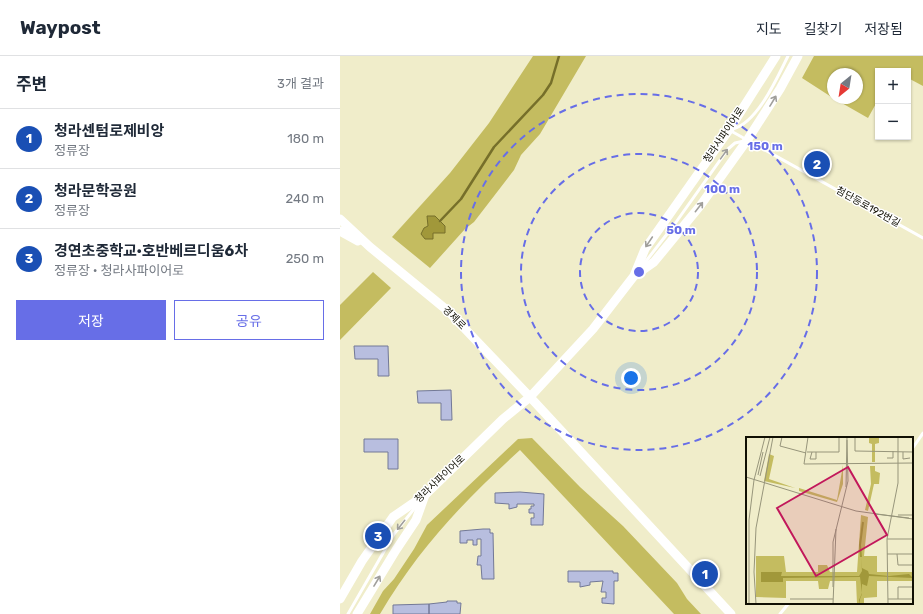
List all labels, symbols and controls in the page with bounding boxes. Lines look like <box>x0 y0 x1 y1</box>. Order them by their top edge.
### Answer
text: Waypost <box>20 16 101 39</box>
text: 지도 <box>756 21 782 38</box>
text: 길찾기 <box>804 21 842 38</box>
text: 저장됨 <box>864 21 903 38</box>
north arrow <box>827 68 863 104</box>
map controls <box>875 68 911 140</box>
button: + <box>875 68 911 104</box>
text: 주변 <box>16 74 47 94</box>
text: 3개 결과 <box>277 76 324 91</box>
one-way arrow <box>770 95 778 107</box>
button: − <box>875 104 911 140</box>
street label: 청라사파이어로 <box>701 105 747 165</box>
text: 청라센텀로제비앙 <box>54 122 164 140</box>
text: 1 <box>26 131 32 146</box>
text: 180 m <box>287 131 324 146</box>
text: 150 m <box>747 139 783 153</box>
text: 정류장 <box>54 143 90 158</box>
one-way arrow <box>720 149 728 160</box>
pin: 2 <box>804 149 830 179</box>
text: 청라문학공원 <box>54 182 137 200</box>
text: 100 m <box>704 182 740 196</box>
street label: 첨단동로192번길 <box>834 184 902 230</box>
text: 2 <box>25 191 33 206</box>
text: 240 m <box>285 191 324 206</box>
one-way arrow <box>694 202 703 213</box>
text: 정류장 <box>54 203 90 218</box>
text: 50 m <box>666 223 696 237</box>
one-way arrow <box>645 236 653 248</box>
text: 경연초중학교·호반베르디움6차 <box>54 242 248 260</box>
text: 3 <box>25 251 33 266</box>
text: 250 m <box>286 251 324 266</box>
text: 정류장 · 청라사파이어로 <box>54 263 184 278</box>
centre of rings <box>632 265 646 279</box>
button: 저장 <box>16 300 166 340</box>
button: 공유 <box>174 300 324 340</box>
street label: 경제로 <box>440 304 468 332</box>
your location <box>621 368 641 388</box>
inset map <box>746 437 913 604</box>
street label: 청라사파이어로 <box>412 453 468 505</box>
one-way arrow <box>396 520 405 531</box>
pin: 3 <box>365 521 391 551</box>
pin: 1 <box>692 559 718 589</box>
one-way arrow <box>374 575 382 587</box>

